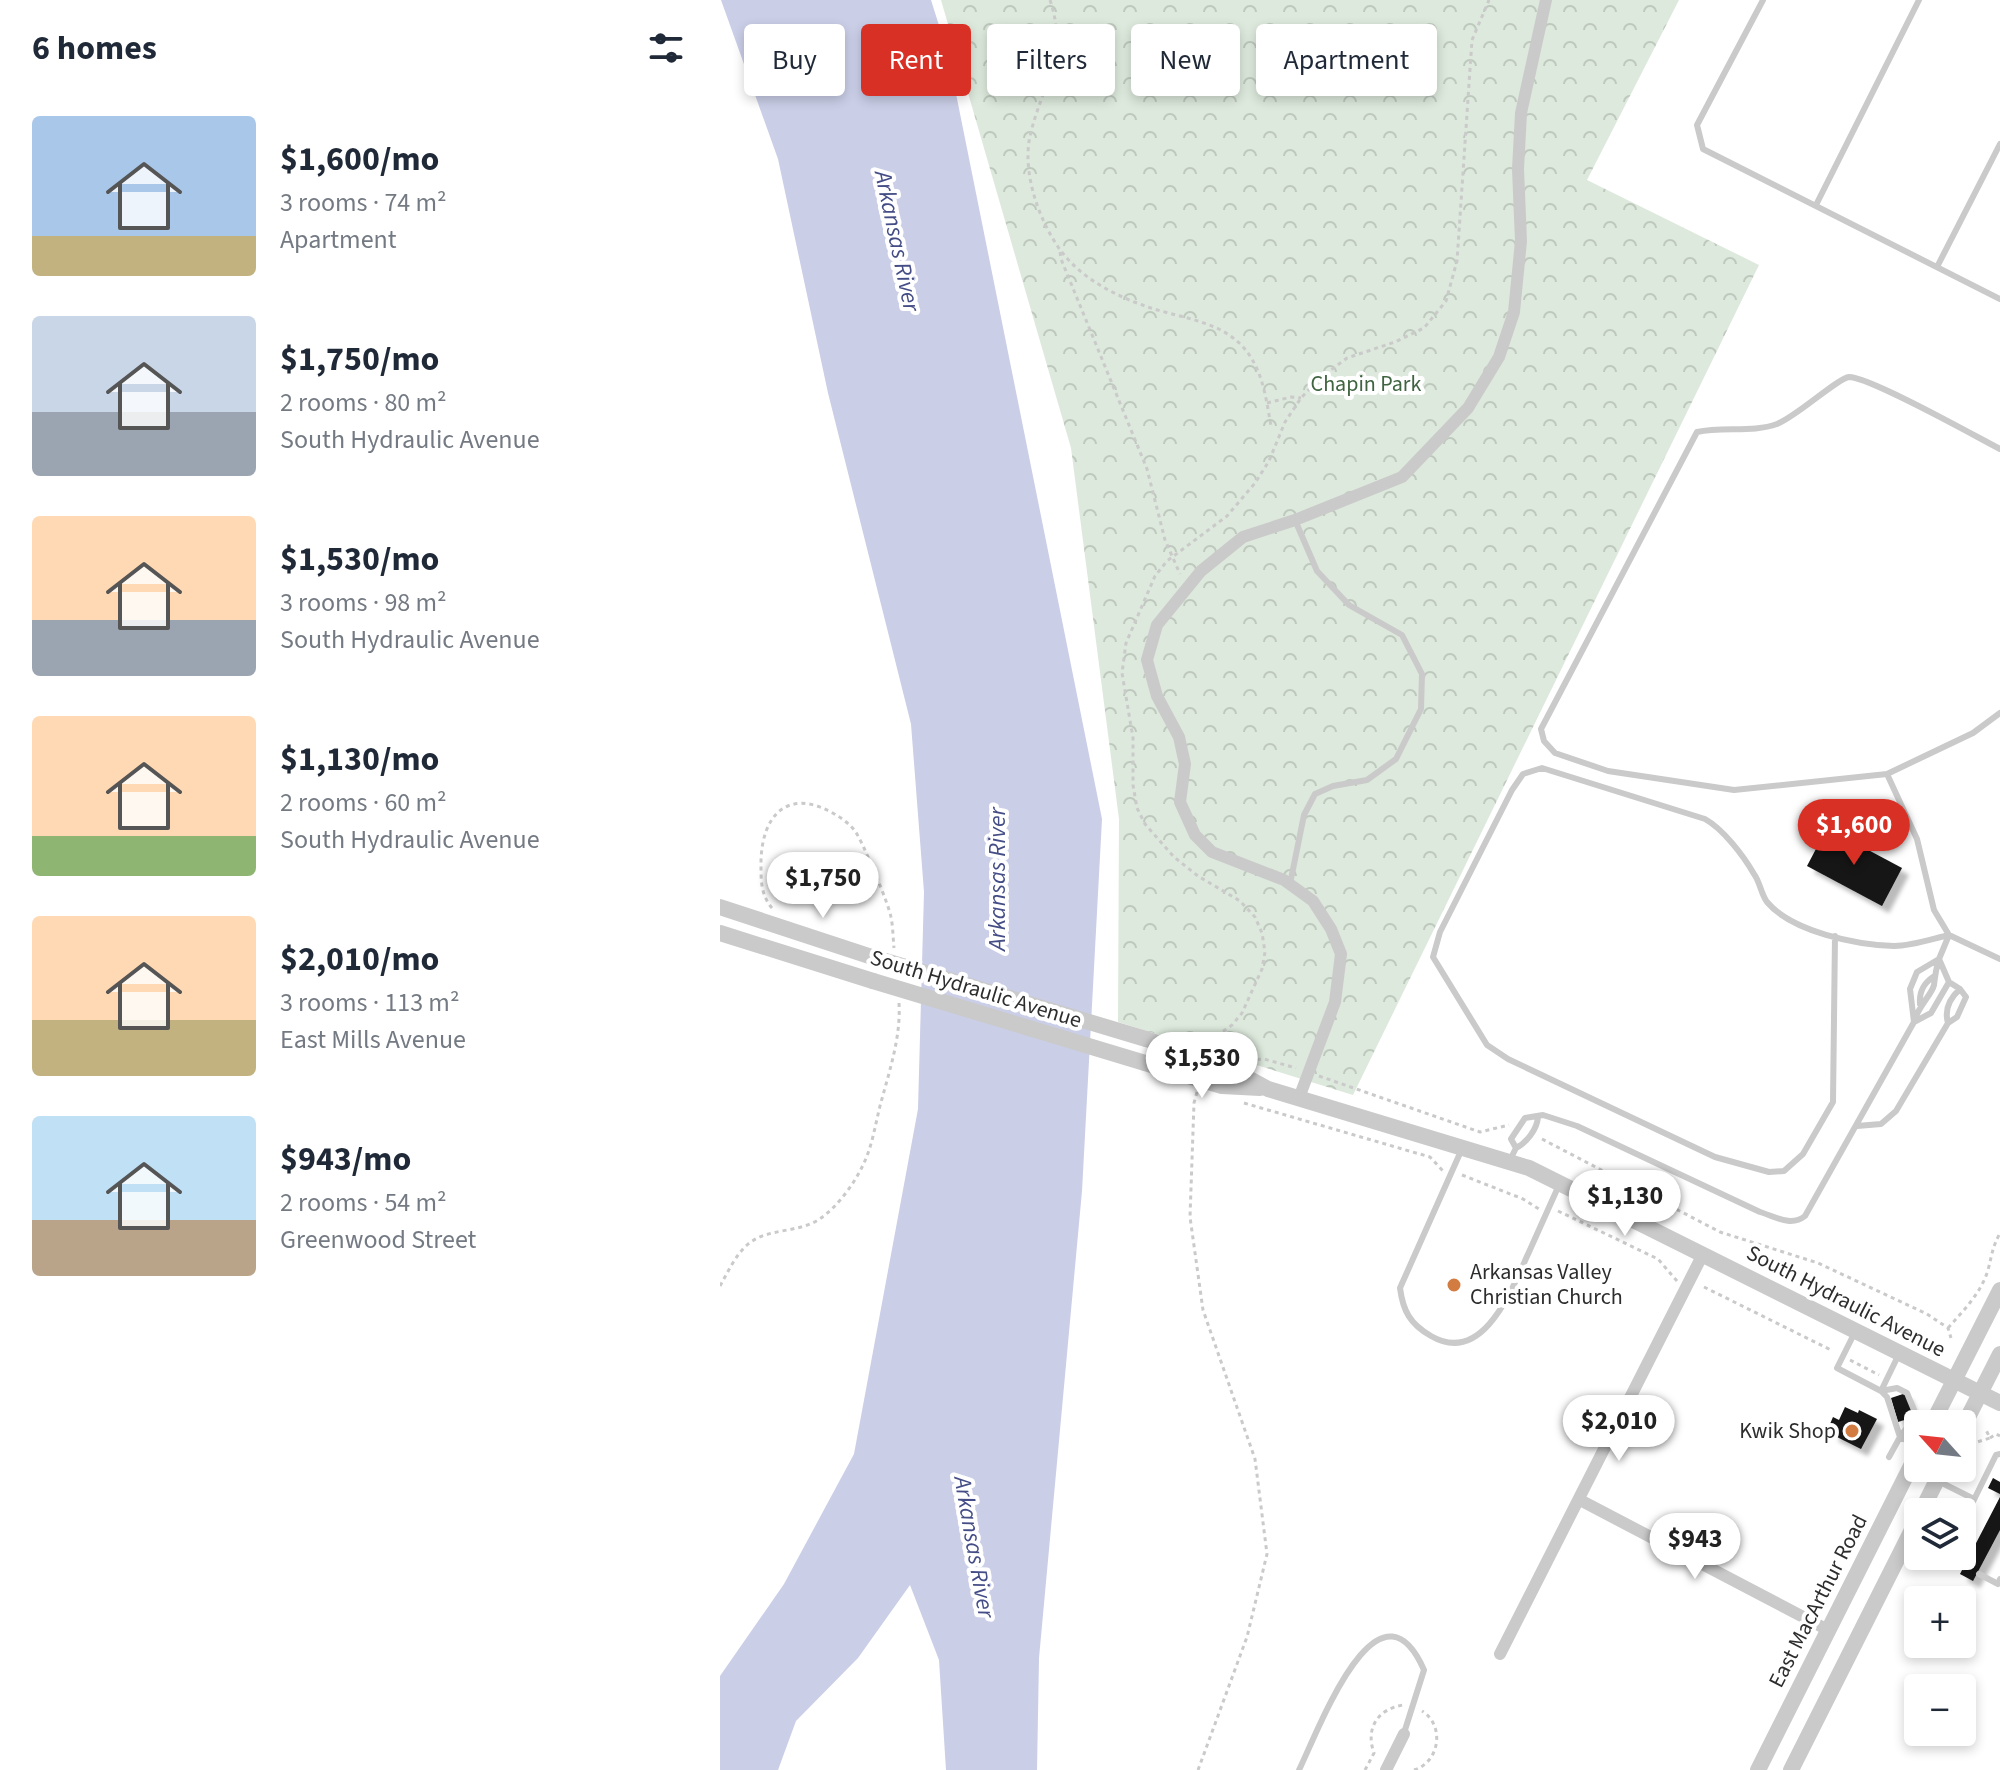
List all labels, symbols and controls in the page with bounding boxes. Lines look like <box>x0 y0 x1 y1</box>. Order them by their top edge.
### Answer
text: 6 homes <box>32 24 157 73</box>
chip: Buy <box>744 24 845 96</box>
chip: Rent <box>861 24 971 96</box>
chip: Filters <box>987 24 1115 96</box>
chip: New <box>1131 24 1240 96</box>
chip: Apartment <box>1256 24 1437 96</box>
icon: filters <box>644 26 688 70</box>
text: $1,600/mo <box>280 135 440 184</box>
icon: home <box>96 148 192 244</box>
water label: Arkansas River <box>865 165 929 316</box>
text: 3 rooms · 74 m² <box>280 184 447 221</box>
text: Apartment <box>280 221 397 258</box>
text: $1,750/mo <box>280 335 440 384</box>
icon: home <box>96 348 192 444</box>
park label: Chapin Park <box>1311 368 1422 400</box>
text: 2 rooms · 80 m² <box>280 384 447 421</box>
text: South Hydraulic Avenue <box>280 421 540 458</box>
text: $1,530/mo <box>280 535 440 584</box>
icon: home <box>96 548 192 644</box>
text: 3 rooms · 98 m² <box>280 584 447 621</box>
text: South Hydraulic Avenue <box>280 621 540 658</box>
text: $1,130/mo <box>280 735 440 784</box>
icon: home <box>96 748 192 844</box>
text: 2 rooms · 60 m² <box>280 784 447 821</box>
pin: $1,600 <box>1789 799 1919 867</box>
water label: Arkansas River <box>980 806 1015 953</box>
text: $1,600 <box>1816 806 1892 843</box>
text: South Hydraulic Avenue <box>280 821 540 858</box>
pin: $1,750 <box>758 852 888 920</box>
text: $1,750 <box>785 859 861 896</box>
text: $2,010/mo <box>280 935 440 984</box>
street label: South Hydraulic Avenue <box>866 942 1086 1036</box>
icon: home <box>96 948 192 1044</box>
text: 3 rooms · 113 m² <box>280 984 459 1021</box>
text: East Mills Avenue <box>280 1021 466 1058</box>
pin: $1,530 <box>1137 1032 1267 1100</box>
text: $1,530 <box>1164 1039 1240 1076</box>
text: $943/mo <box>280 1135 411 1184</box>
icon: home <box>96 1148 192 1244</box>
pin: $1,130 <box>1560 1170 1690 1238</box>
text: $1,130 <box>1587 1177 1663 1214</box>
text: 2 rooms · 54 m² <box>280 1184 447 1221</box>
text: Greenwood Street <box>280 1221 476 1258</box>
street label: South Hydraulic Avenue <box>1741 1237 1951 1365</box>
place label: Arkansas Valley Christian Church <box>1470 1256 1623 1313</box>
marker: Arkansas Valley Christian Church <box>1445 1276 1463 1294</box>
pin: $2,010 <box>1554 1395 1684 1463</box>
text: $2,010 <box>1581 1402 1657 1439</box>
north arrow <box>1904 1410 1976 1482</box>
map controls <box>1904 1410 1976 1746</box>
place label: Kwik Shop <box>1739 1415 1836 1447</box>
marker: Kwik Shop <box>1843 1422 1861 1440</box>
water label: Arkansas River <box>944 1471 1004 1622</box>
button: layers <box>1904 1498 1976 1570</box>
street label: East MacArthur Road <box>1760 1509 1876 1693</box>
pin: $943 <box>1648 1513 1742 1581</box>
text: $943 <box>1668 1520 1722 1557</box>
button: + <box>1904 1586 1976 1658</box>
button: − <box>1904 1674 1976 1746</box>

